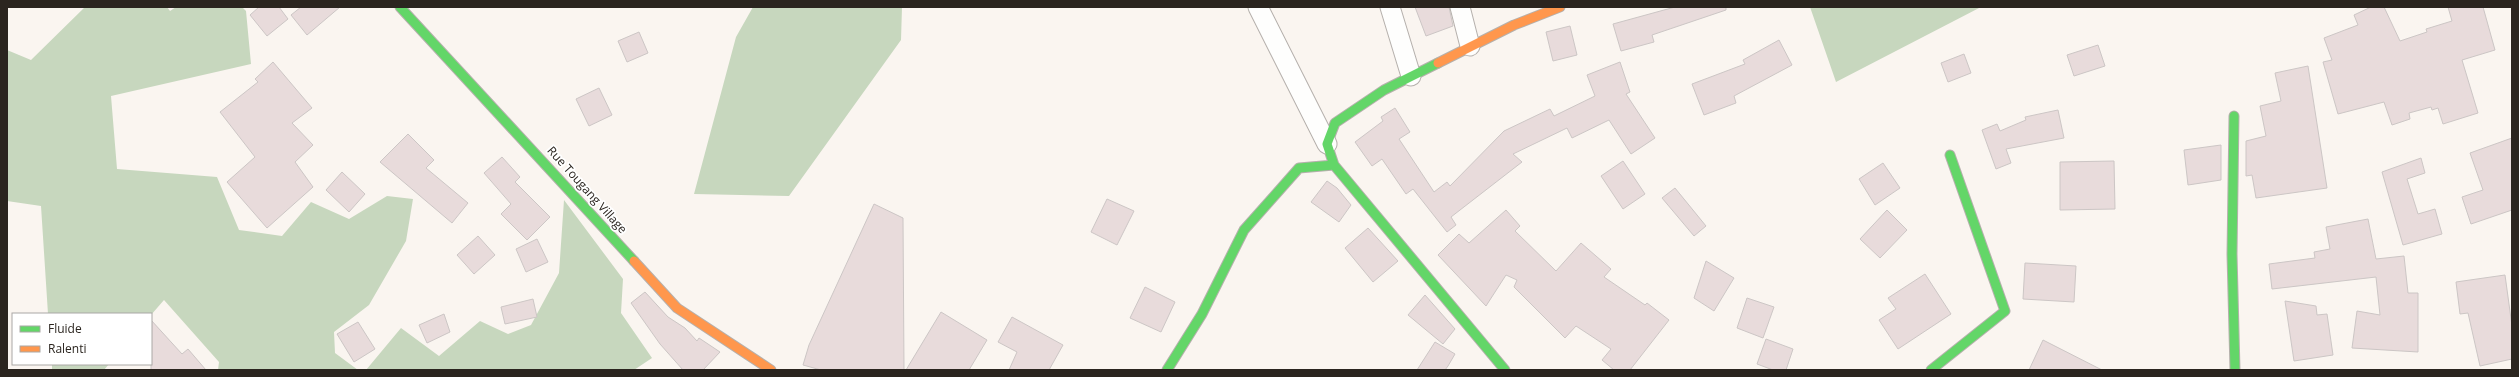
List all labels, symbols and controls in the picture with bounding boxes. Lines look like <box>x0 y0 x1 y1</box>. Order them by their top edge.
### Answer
street label: Rue Tougang Village <box>544 142 631 237</box>
legend <box>12 313 152 365</box>
text: Fluide <box>48 320 82 337</box>
text: Ralenti <box>48 340 87 357</box>

